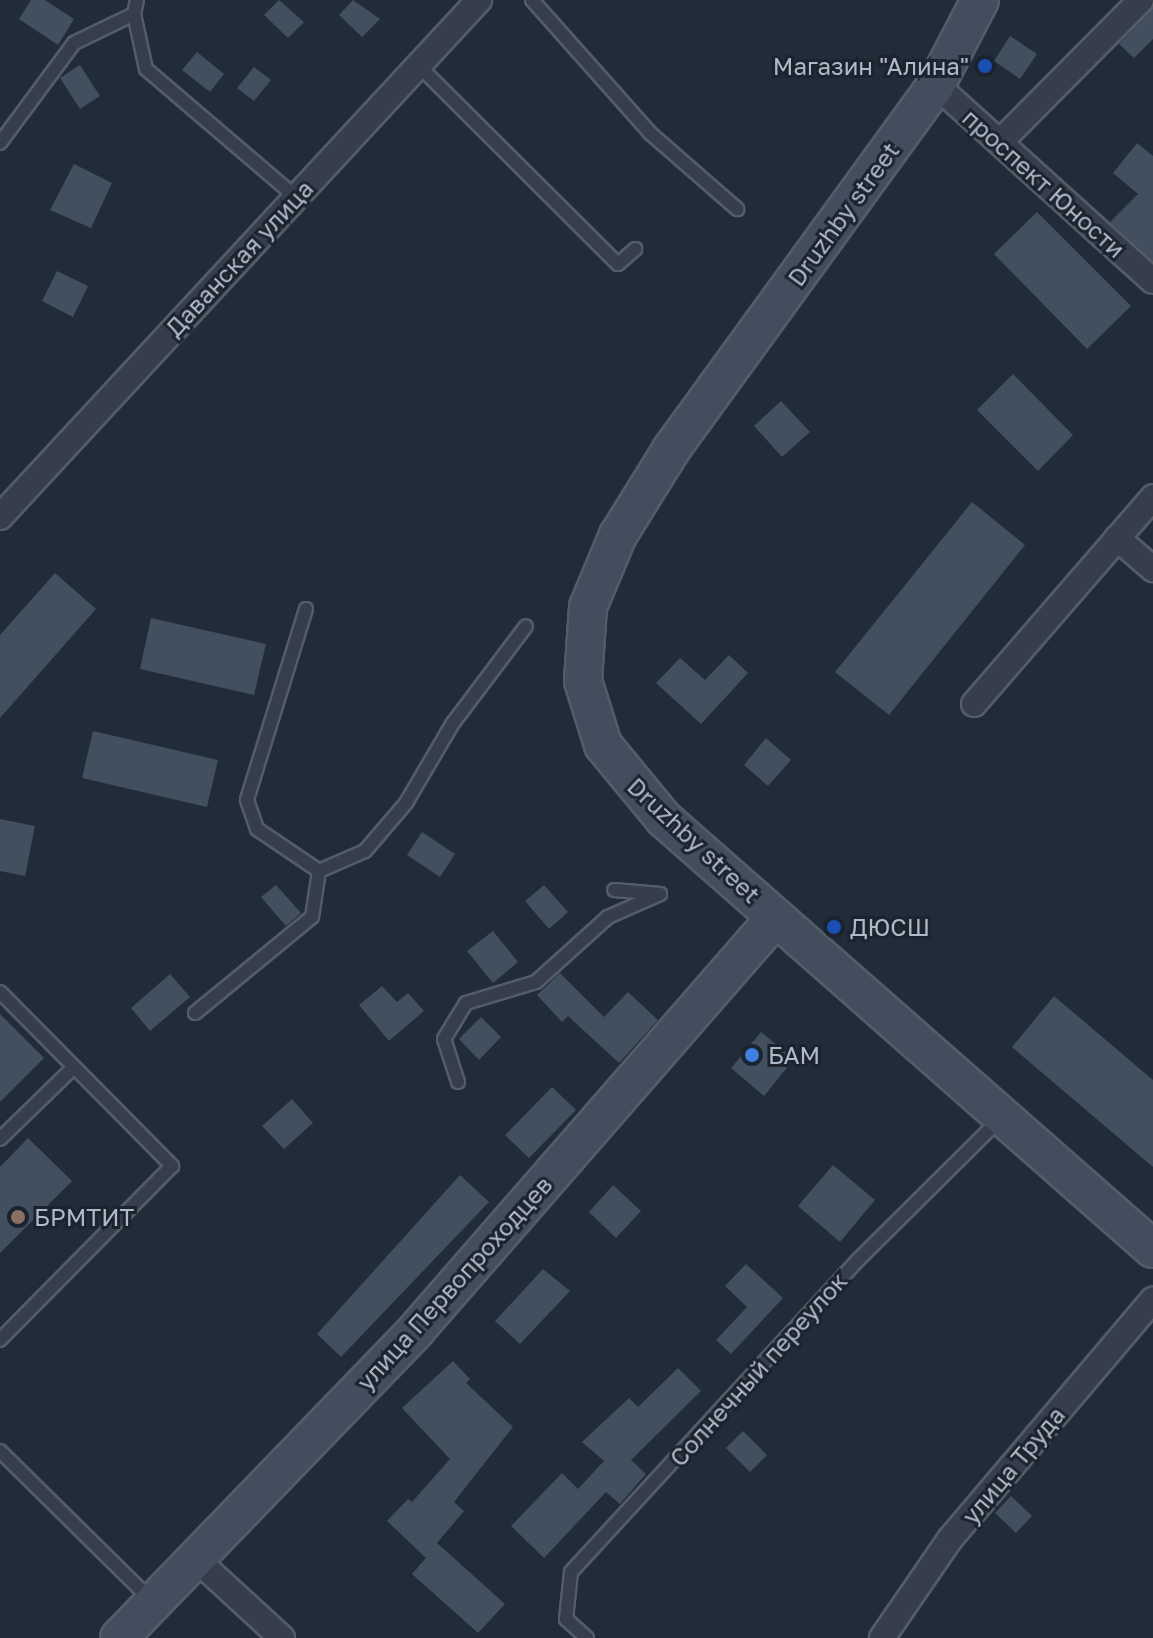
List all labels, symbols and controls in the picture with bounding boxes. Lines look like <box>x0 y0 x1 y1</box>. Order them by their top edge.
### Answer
place label: Магазин "Алина" <box>773 52 969 80</box>
marker: Магазин "Алина" <box>976 57 994 75</box>
street label: проспект Юности <box>957 103 1131 263</box>
street label: Druzhby street <box>781 137 905 291</box>
street label: Даванская улица <box>159 174 319 342</box>
street label: Druzhby street <box>622 771 766 909</box>
place label: ДЮСШ <box>850 913 930 941</box>
marker: ДЮСШ <box>825 918 843 936</box>
place label: БАМ <box>768 1041 820 1069</box>
marker: БАМ <box>743 1046 761 1064</box>
street label: улица Первопроходцев <box>350 1170 558 1396</box>
place label: БРМТИТ <box>34 1203 134 1231</box>
marker: БРМТИТ <box>9 1208 27 1226</box>
street label: Солнечный переулок <box>663 1266 853 1472</box>
street label: улица Труда <box>956 1400 1070 1530</box>

